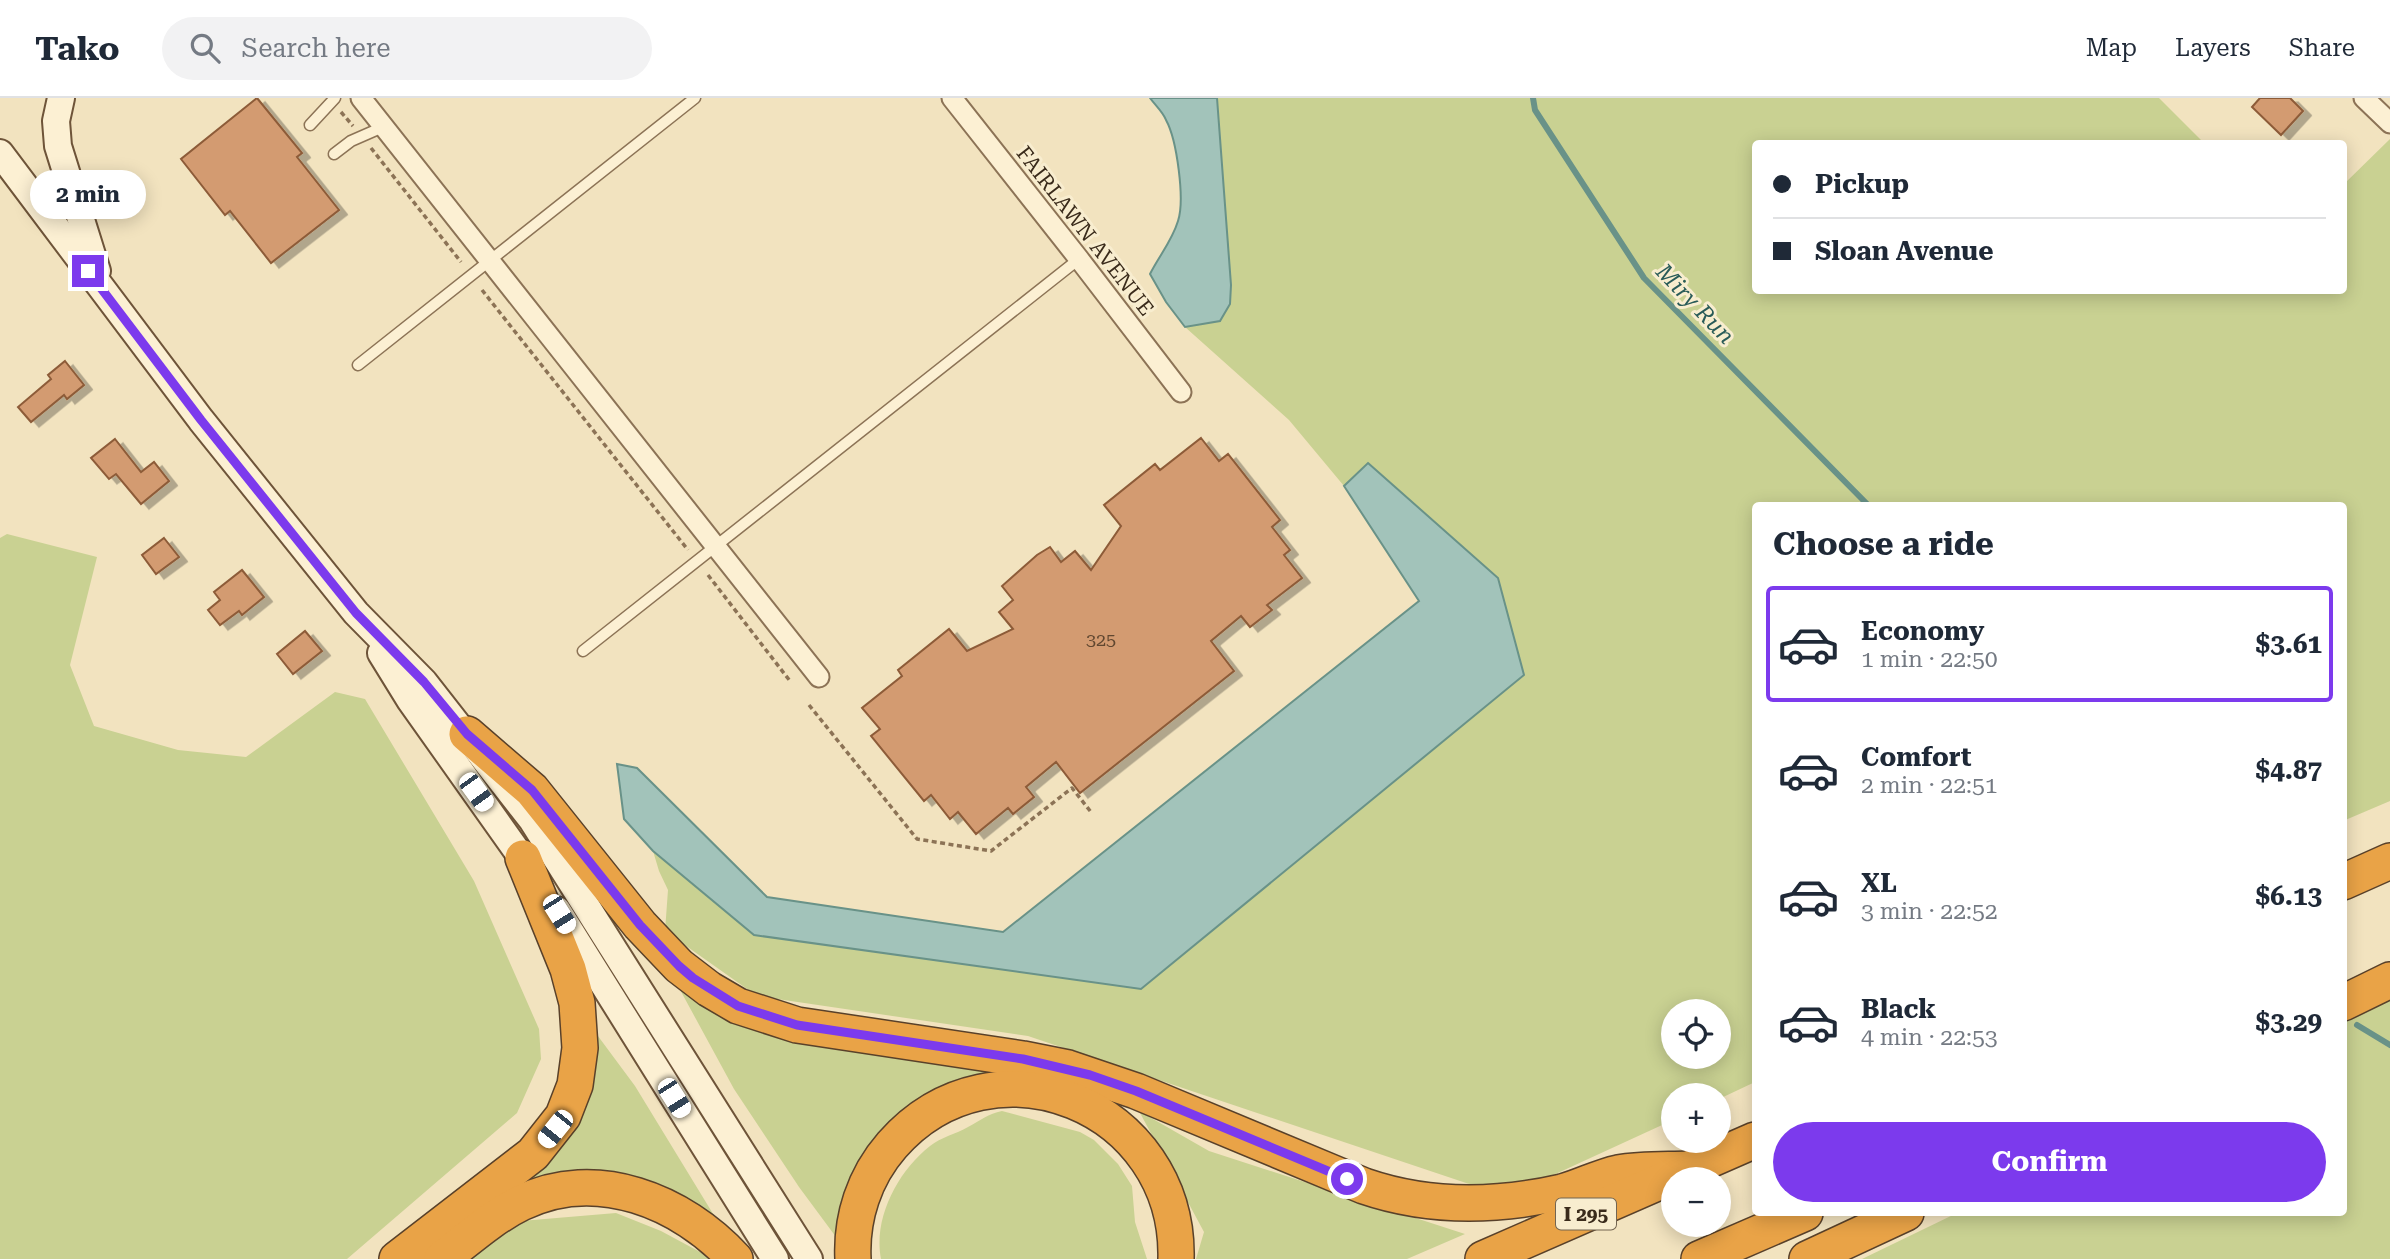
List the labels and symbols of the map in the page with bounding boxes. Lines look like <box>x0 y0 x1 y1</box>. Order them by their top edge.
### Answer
street label: FAIRLAWN AVENUE <box>1011 142 1159 320</box>
callout: 2 min <box>30 170 146 218</box>
route end <box>72 255 104 287</box>
water label: Miry Run <box>1650 258 1740 350</box>
house number: 325 <box>1086 629 1116 650</box>
car <box>456 769 497 815</box>
car <box>539 891 580 937</box>
car <box>654 1075 695 1121</box>
car <box>534 1106 577 1152</box>
route start <box>1331 1163 1363 1195</box>
road number: I 295 <box>1556 1198 1616 1230</box>

